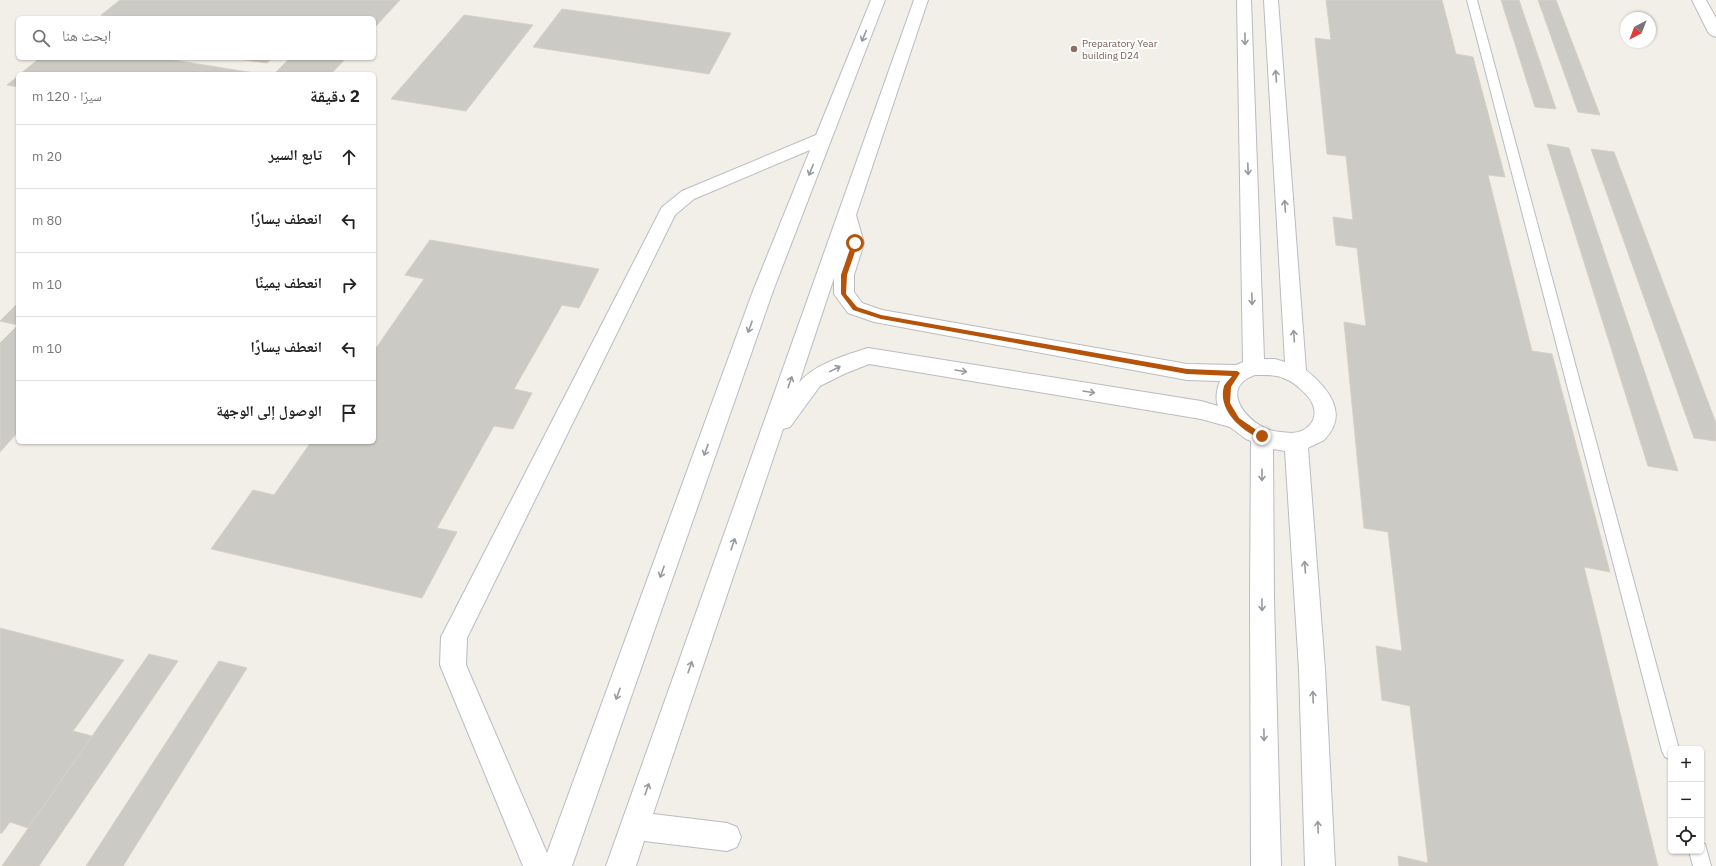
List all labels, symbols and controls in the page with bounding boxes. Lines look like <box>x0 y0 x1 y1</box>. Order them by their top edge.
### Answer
north arrow <box>1620 12 1656 48</box>
search box <box>16 16 376 60</box>
text: ابحث هنا <box>62 26 111 45</box>
icon: search <box>30 27 52 49</box>
one-way arrow <box>859 30 867 42</box>
one-way arrow <box>1241 32 1249 45</box>
place label: Preparatory Year building D24 <box>1082 37 1158 62</box>
marker: Preparatory Year building D24 <box>1069 44 1079 54</box>
one-way arrow <box>1273 70 1280 83</box>
text: 2 دقيقة <box>310 85 360 107</box>
text: سيرًا · 120 m <box>32 88 102 105</box>
text: تابع السير <box>268 145 322 164</box>
icon: ahead <box>338 146 360 168</box>
text: 20 m <box>32 148 62 165</box>
one-way arrow <box>1245 162 1252 175</box>
one-way arrow <box>806 164 814 176</box>
one-way arrow <box>1282 200 1289 213</box>
text: انعطف يسارًا <box>250 209 322 228</box>
icon: left <box>338 210 360 232</box>
text: 80 m <box>32 212 62 229</box>
route start <box>846 234 864 252</box>
text: انعطف يمينًا <box>255 273 322 292</box>
icon: right <box>338 274 360 296</box>
text: 10 m <box>32 276 62 293</box>
one-way arrow <box>1248 292 1256 305</box>
one-way arrow <box>746 321 753 334</box>
one-way arrow <box>1290 329 1297 342</box>
text: انعطف يسارًا <box>250 337 322 356</box>
icon: left <box>338 338 360 360</box>
text: 10 m <box>32 340 62 357</box>
one-way arrow <box>829 365 841 372</box>
one-way arrow <box>954 367 967 375</box>
one-way arrow <box>786 376 794 388</box>
one-way arrow <box>1083 388 1096 396</box>
text: الوصول إلى الوجهة <box>216 401 322 420</box>
icon: arrive <box>338 402 360 424</box>
route end <box>1253 427 1271 445</box>
one-way arrow <box>702 443 709 456</box>
one-way arrow <box>1258 468 1266 481</box>
one-way arrow <box>730 538 737 551</box>
one-way arrow <box>1301 561 1308 574</box>
one-way arrow <box>658 566 666 578</box>
one-way arrow <box>1258 598 1266 611</box>
one-way arrow <box>687 660 694 673</box>
one-way arrow <box>614 688 622 700</box>
one-way arrow <box>1310 691 1317 704</box>
one-way arrow <box>1260 728 1268 741</box>
map controls <box>1668 746 1704 854</box>
button: + <box>1668 746 1704 782</box>
button: − <box>1668 782 1704 818</box>
one-way arrow <box>644 784 652 796</box>
button: locate <box>1668 818 1704 854</box>
one-way arrow <box>1315 821 1322 834</box>

